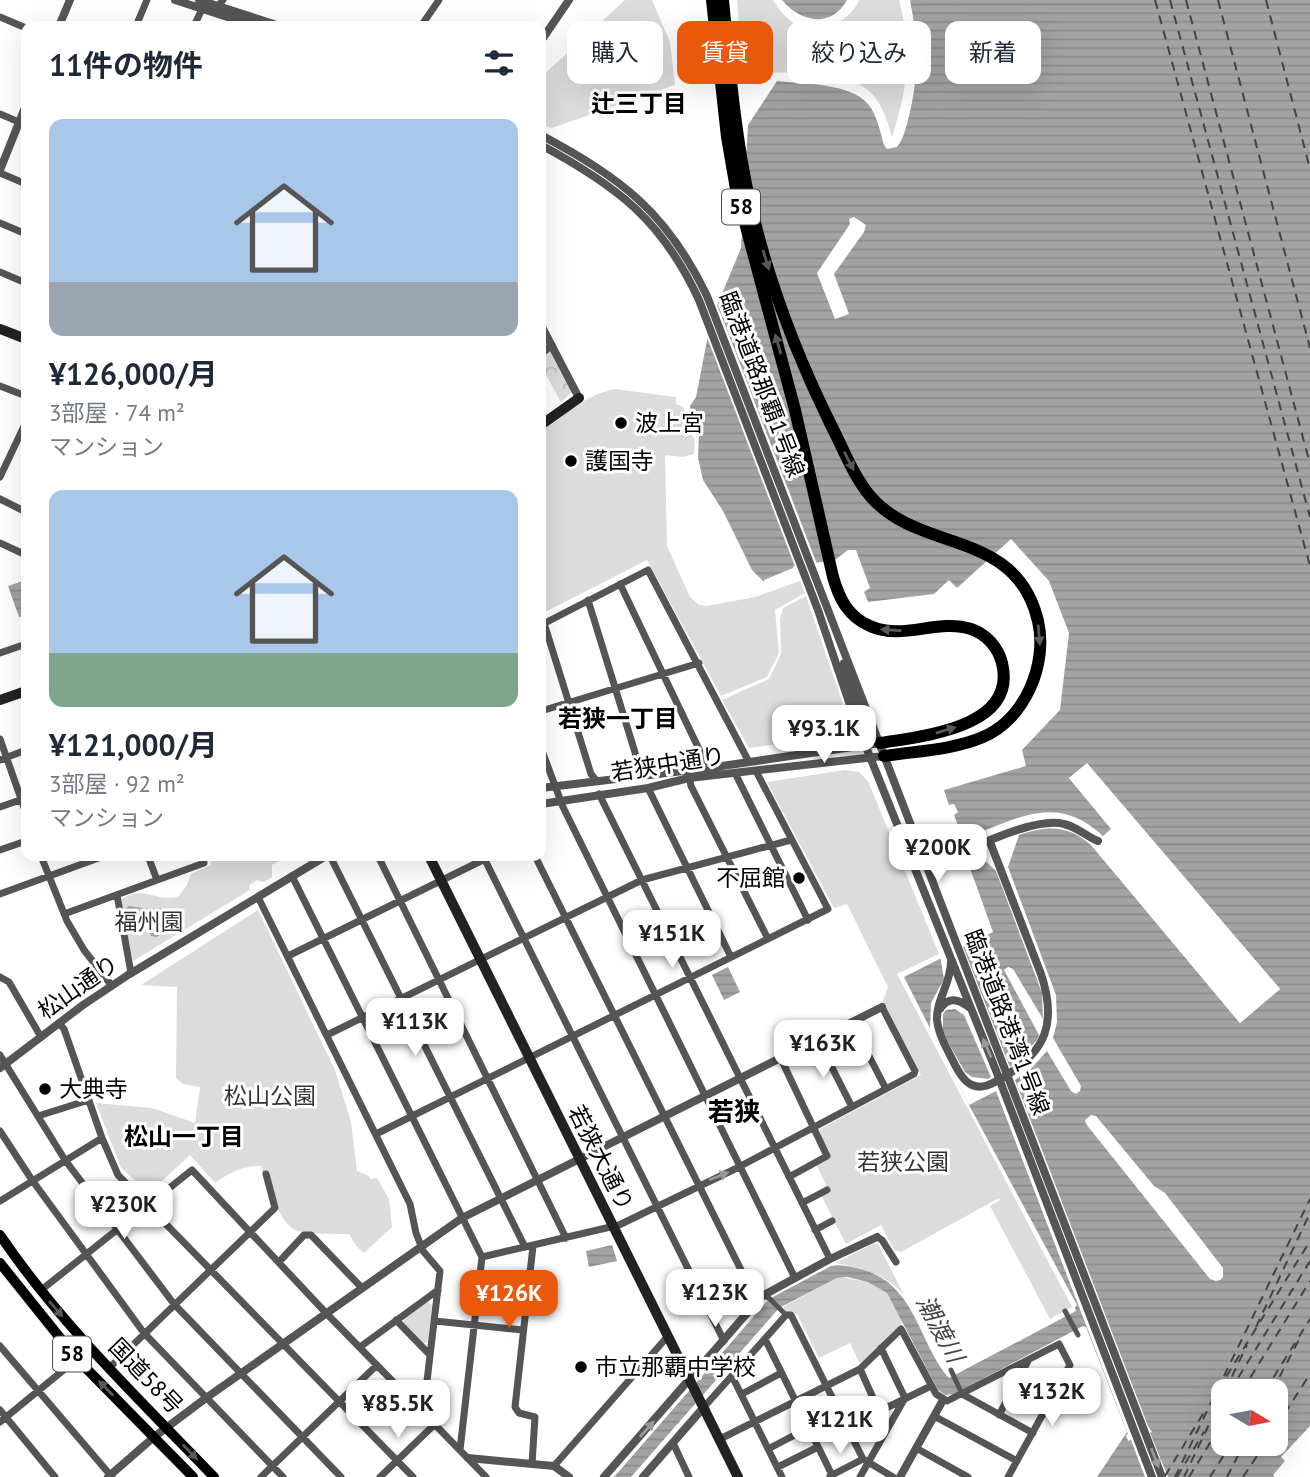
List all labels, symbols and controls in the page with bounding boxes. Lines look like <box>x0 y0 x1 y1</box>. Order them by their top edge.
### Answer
chip: 購入 <box>567 21 663 84</box>
chip: 賃貸 <box>677 21 773 84</box>
chip: 絞り込み <box>787 21 931 84</box>
chip: 新着 <box>945 21 1041 84</box>
icon: filters <box>480 44 518 82</box>
text: 11件の物件 <box>49 45 203 84</box>
district label: 辻三丁目 <box>591 88 687 119</box>
icon: home <box>221 165 347 291</box>
road number: 58 <box>722 190 760 224</box>
one-way arrow <box>762 250 772 271</box>
street label: 臨港道路那覇1号線 <box>714 287 811 481</box>
one-way arrow <box>773 333 783 354</box>
text: ¥126,000/月 <box>49 354 218 393</box>
text: 3部屋 · 74 m² <box>49 398 185 427</box>
place label: 波上宮 <box>635 408 704 437</box>
marker: 波上宮 <box>613 415 629 431</box>
text: マンション <box>49 432 164 461</box>
place label: 護国寺 <box>585 446 654 475</box>
one-way arrow <box>844 451 855 471</box>
marker: 護国寺 <box>563 453 579 469</box>
icon: home <box>221 536 347 662</box>
one-way arrow <box>880 624 902 635</box>
one-way arrow <box>1034 624 1045 646</box>
district label: 若狭一丁目 <box>558 703 678 734</box>
pin: ¥93.1K <box>767 706 881 765</box>
text: ¥93.1K <box>788 713 860 742</box>
one-way arrow <box>936 724 957 734</box>
text: ¥121,000/月 <box>49 725 218 764</box>
street label: 若狭中通り <box>609 740 727 787</box>
text: 3部屋 · 92 m² <box>49 769 185 798</box>
text: マンション <box>49 803 164 832</box>
pin: ¥200K <box>889 824 987 884</box>
text: ¥200K <box>905 832 971 861</box>
place label: 不屈館 <box>716 863 785 892</box>
marker: 不屈館 <box>791 870 807 886</box>
park label: 福州園 <box>115 907 184 936</box>
pin: ¥151K <box>623 911 721 970</box>
text: ¥151K <box>639 918 705 947</box>
street label: 臨港道路港湾1号線 <box>959 925 1056 1119</box>
street label: 松山通り <box>32 948 124 1025</box>
pin: ¥113K <box>366 998 464 1058</box>
text: ¥113K <box>382 1006 448 1035</box>
pin: ¥163K <box>774 1020 872 1080</box>
text: ¥163K <box>790 1028 856 1057</box>
one-way arrow <box>981 1037 992 1058</box>
place label: 大典寺 <box>59 1074 128 1103</box>
marker: 大典寺 <box>37 1081 53 1097</box>
park label: 松山公園 <box>224 1081 316 1110</box>
district label: 若狭 <box>708 1095 760 1128</box>
street label: 若狭大通り <box>562 1100 640 1216</box>
district label: 松山一丁目 <box>124 1121 244 1152</box>
park label: 若狭公園 <box>857 1147 949 1176</box>
one-way arrow <box>708 1170 729 1181</box>
pin: ¥230K <box>75 1182 173 1241</box>
text: ¥230K <box>91 1189 157 1218</box>
pin: ¥126K <box>460 1270 558 1330</box>
pin: ¥123K <box>666 1270 764 1329</box>
text: ¥123K <box>682 1277 748 1306</box>
text: ¥126K <box>476 1278 542 1307</box>
water label: 潮渡川 <box>910 1290 972 1370</box>
one-way arrow <box>48 1301 63 1318</box>
street label: 国道58号 <box>103 1332 189 1420</box>
road number: 58 <box>53 1336 91 1372</box>
place label: 市立那覇中学校 <box>595 1352 756 1381</box>
marker: 市立那覇中学校 <box>573 1359 589 1375</box>
pin: ¥132K <box>1003 1368 1101 1428</box>
text: ¥132K <box>1019 1376 1085 1405</box>
north arrow <box>1211 1379 1288 1456</box>
map controls <box>1211 1379 1288 1456</box>
one-way arrow <box>97 1380 114 1397</box>
pin: ¥85.5K <box>341 1380 455 1440</box>
text: ¥85.5K <box>362 1388 434 1417</box>
pin: ¥121K <box>791 1396 889 1456</box>
text: ¥121K <box>807 1404 873 1433</box>
one-way arrow <box>639 1420 654 1437</box>
one-way arrow <box>181 1444 198 1461</box>
one-way arrow <box>1149 1447 1160 1468</box>

